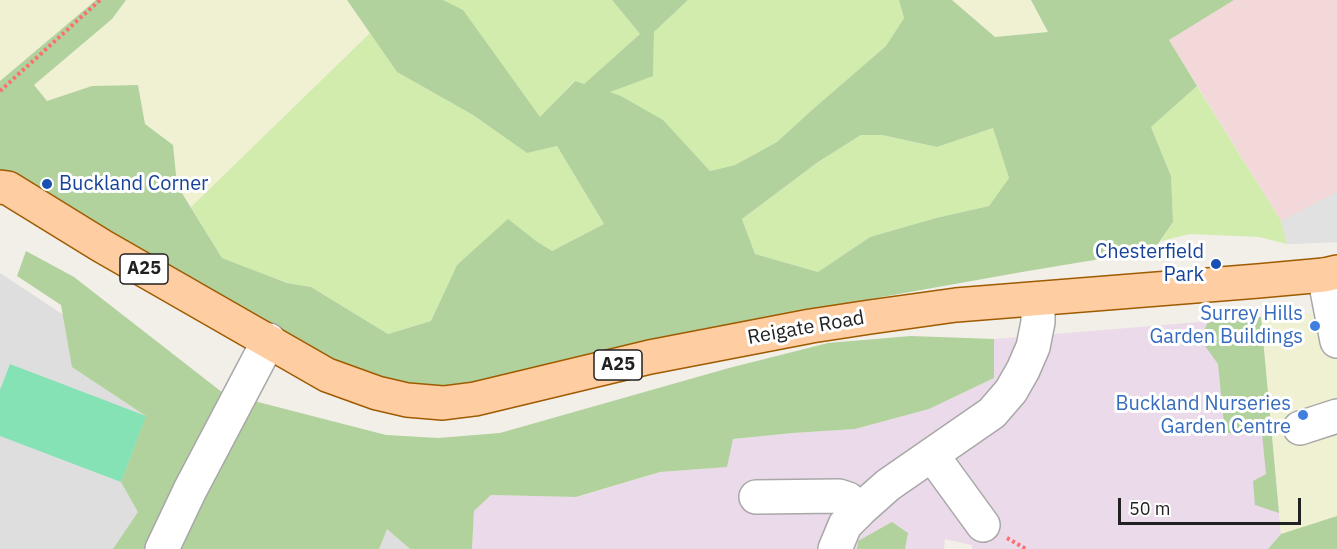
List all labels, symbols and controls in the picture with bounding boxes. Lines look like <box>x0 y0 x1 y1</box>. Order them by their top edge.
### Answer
place label: Buckland Corner <box>59 172 208 196</box>
marker: Buckland Corner <box>40 177 54 191</box>
place label: Chesterfield Park <box>1095 240 1204 287</box>
road number: A25 <box>120 254 168 284</box>
marker: Chesterfield Park <box>1209 257 1223 271</box>
place label: Surrey Hills Garden Buildings <box>1149 302 1303 349</box>
street label: Reigate Road <box>746 306 866 350</box>
marker: Surrey Hills Garden Buildings <box>1308 319 1322 333</box>
road number: A25 <box>594 350 642 380</box>
place label: Buckland Nurseries Garden Centre <box>1116 392 1291 439</box>
marker: Buckland Nurseries Garden Centre <box>1296 408 1310 422</box>
scale bar <box>1121 486 1304 524</box>
text: 50 m <box>1129 497 1171 520</box>

